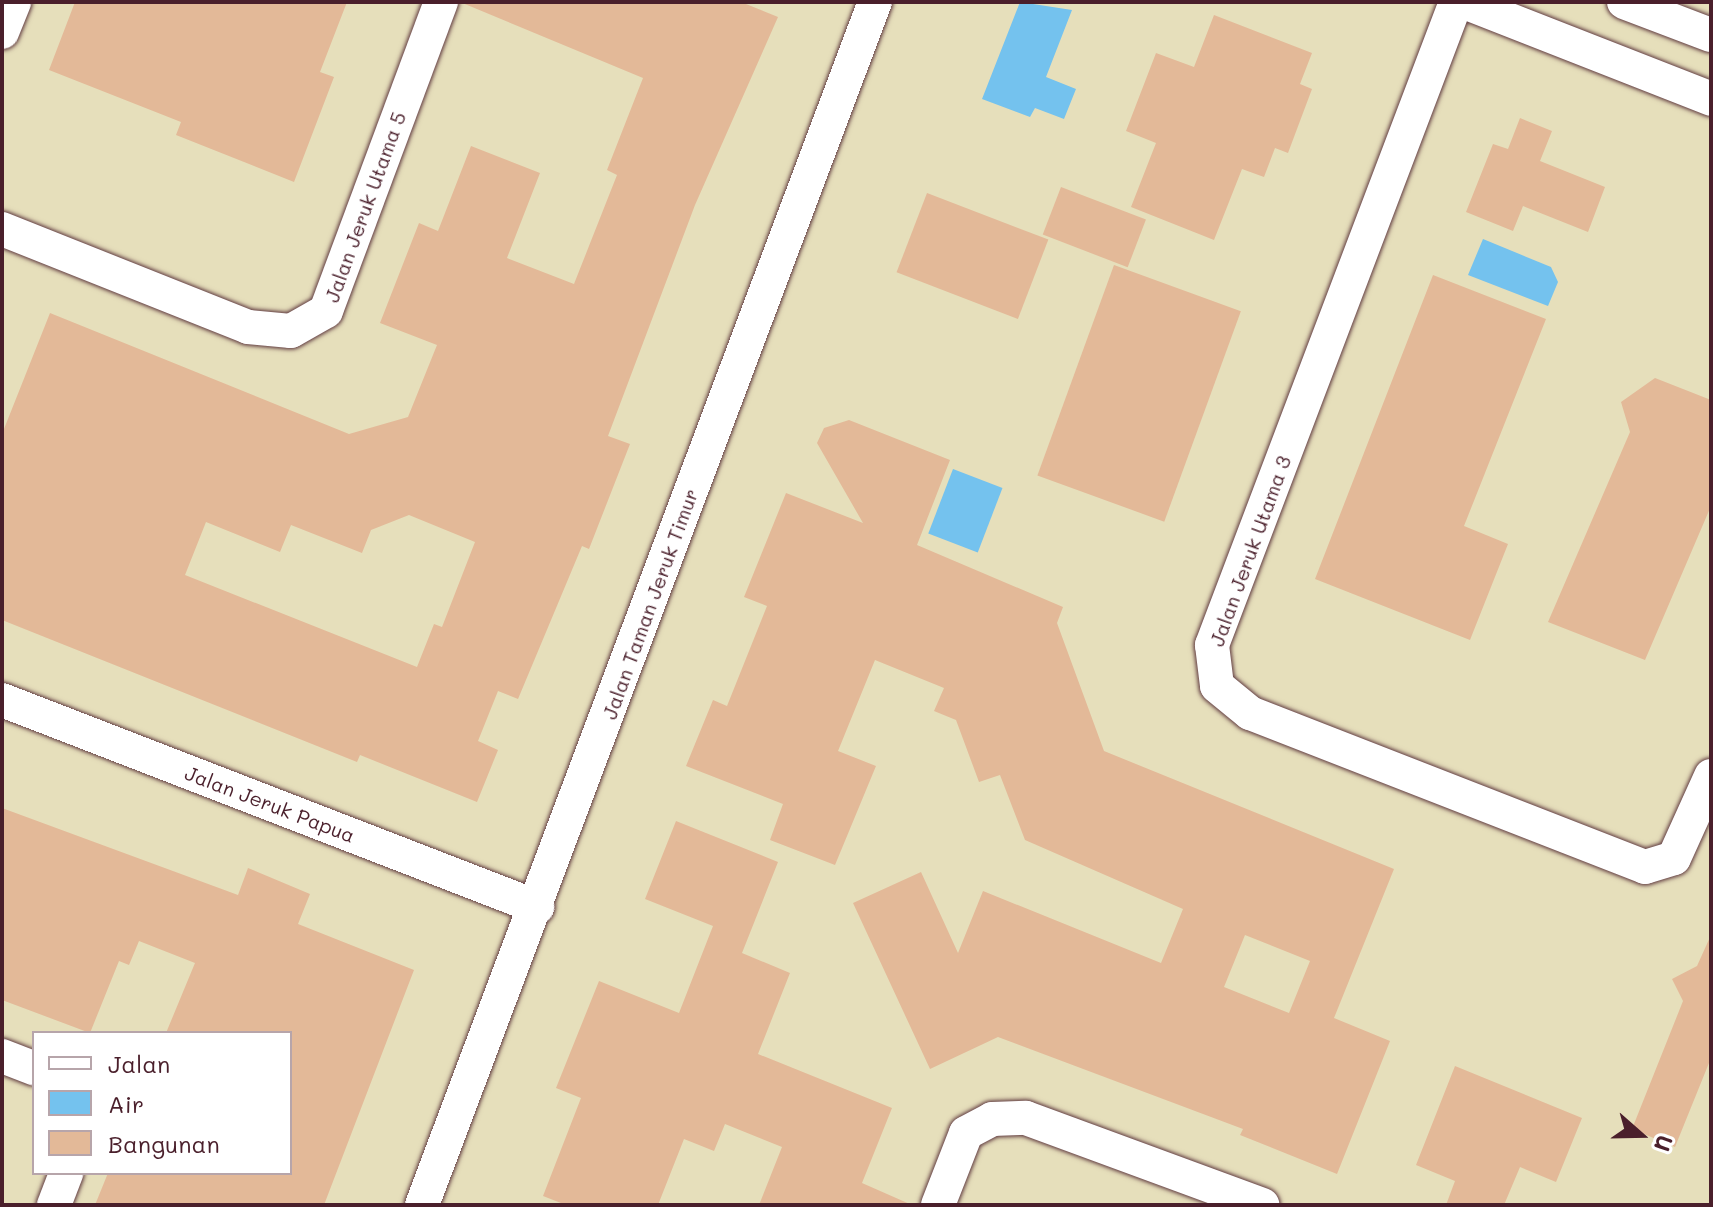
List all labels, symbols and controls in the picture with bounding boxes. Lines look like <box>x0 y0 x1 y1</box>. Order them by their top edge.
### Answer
street label: Jalan Jeruk Utama 5 <box>319 109 411 305</box>
street label: Jalan Jeruk Utama 3 <box>1204 453 1296 649</box>
street label: Jalan Taman Jeruk Timur <box>597 486 703 722</box>
street label: Jalan Jeruk Papua <box>182 761 358 847</box>
legend <box>32 1031 292 1175</box>
text: Jalan <box>108 1048 170 1079</box>
text: Air <box>108 1088 144 1119</box>
north arrow <box>1601 1095 1681 1175</box>
text: Bangunan <box>108 1128 220 1159</box>
text: U <box>1648 1131 1680 1156</box>

